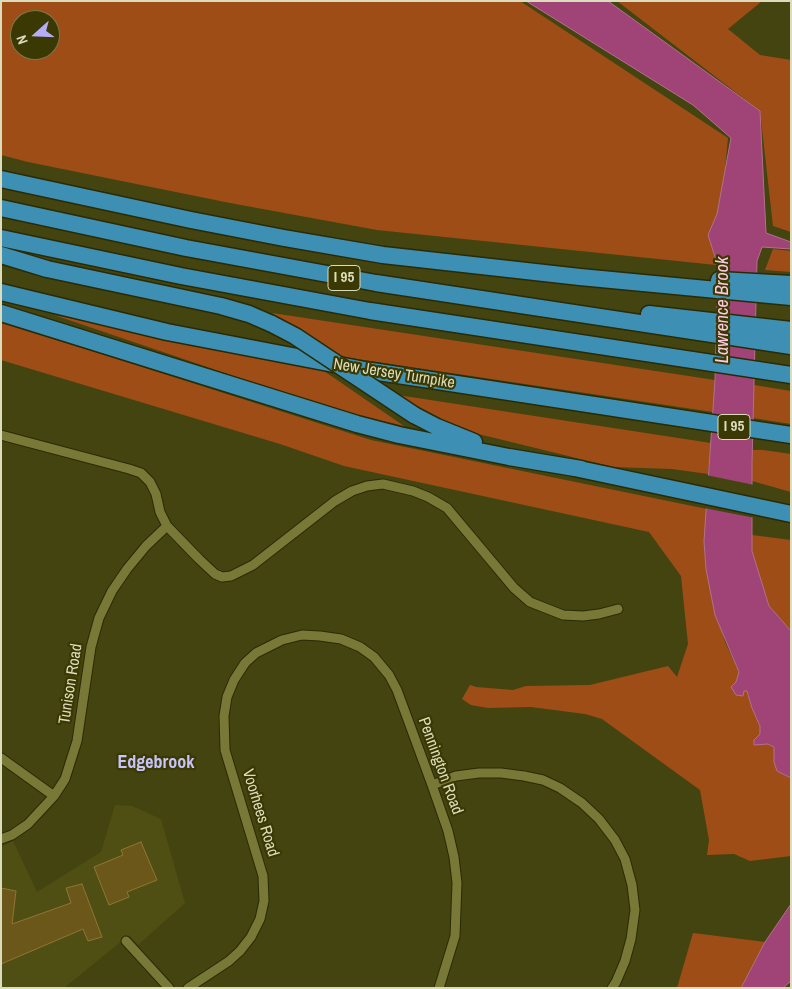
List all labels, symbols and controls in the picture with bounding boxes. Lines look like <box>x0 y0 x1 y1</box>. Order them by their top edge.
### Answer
north arrow <box>10 10 60 60</box>
text: N <box>12 33 32 47</box>
water label: Lawrence Brook <box>712 257 734 363</box>
road number: I 95 <box>328 266 360 290</box>
street label: New Jersey Turnpike <box>332 355 456 393</box>
road number: I 95 <box>718 414 750 440</box>
street label: Tunison Road <box>55 642 87 726</box>
street label: Pennington Road <box>414 715 466 817</box>
district label: Edgebrook <box>117 752 195 774</box>
street label: Voorhees Road <box>238 767 282 859</box>

